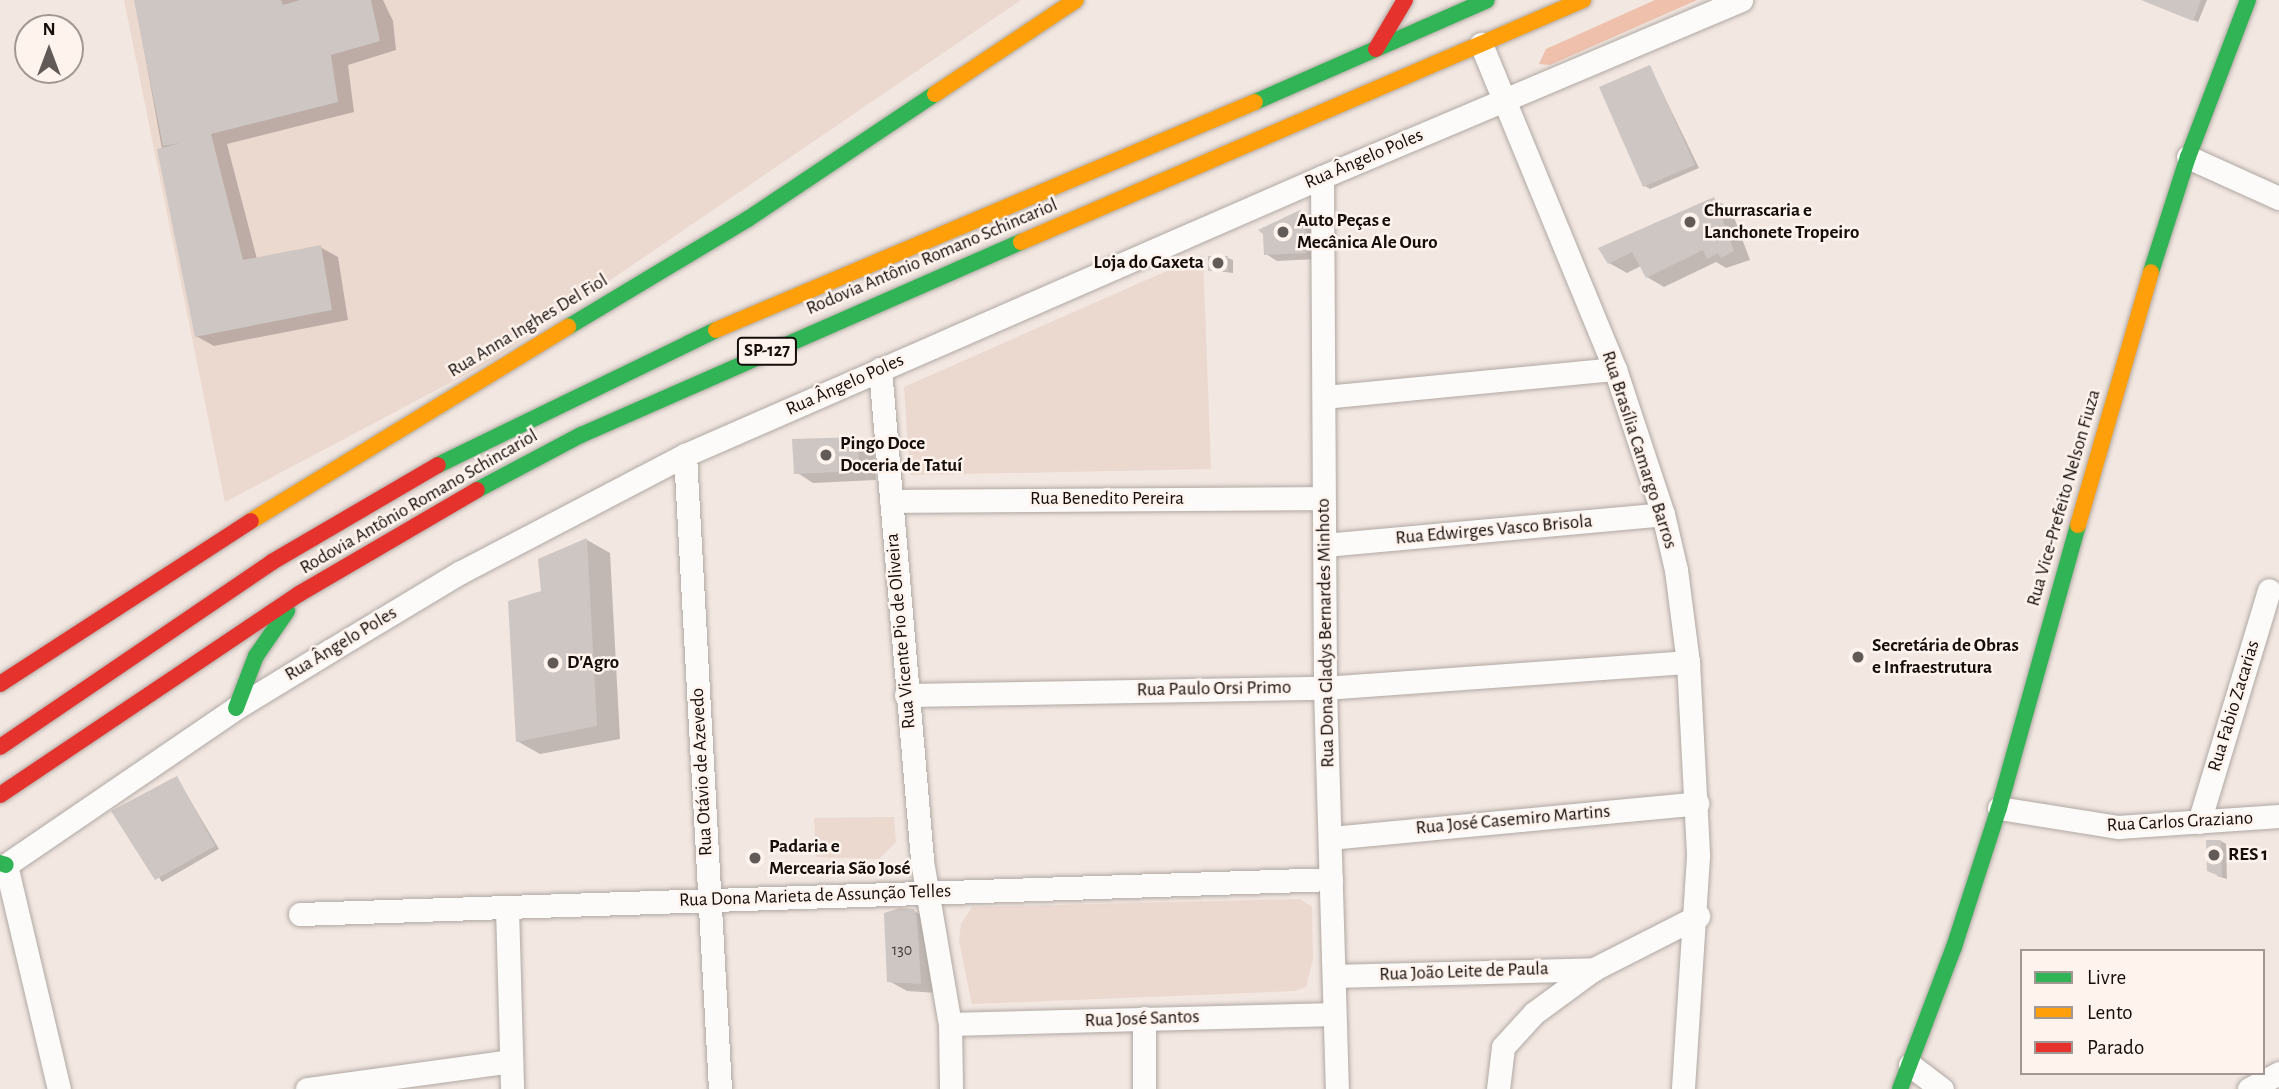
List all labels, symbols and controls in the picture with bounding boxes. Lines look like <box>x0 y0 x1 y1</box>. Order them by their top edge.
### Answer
north arrow <box>14 14 84 84</box>
text: N <box>42 20 56 39</box>
street label: Rua Ângelo Poles <box>1301 124 1427 194</box>
street label: Rodovia Antônio Romano Schincariol <box>803 194 1061 320</box>
place label: Churrascaria e Lanchonete Tropeiro <box>1704 200 1859 244</box>
place label: Auto Peças e Mecânica Ale Ouro <box>1297 210 1438 254</box>
marker: Churrascaria e Lanchonete Tropeiro <box>1682 214 1698 230</box>
marker: Auto Peças e Mecânica Ale Ouro <box>1275 224 1291 240</box>
place label: Loja do Gaxeta <box>1094 252 1204 274</box>
marker: Loja do Gaxeta <box>1210 255 1226 271</box>
street label: Rua Anna Inghes Del Fiol <box>444 269 612 383</box>
road number: SP-127 <box>736 337 798 366</box>
street label: Rua Brasília Camargo Barros <box>1596 348 1682 552</box>
street label: Rua Ângelo Poles <box>783 349 907 421</box>
street label: Rua Vice-Prefeito Nelson Fiuza <box>2022 387 2106 609</box>
street label: Rodovia Antônio Romano Schincariol <box>296 424 542 580</box>
place label: Pingo Doce Doceria de Tatuí <box>840 433 962 477</box>
marker: Pingo Doce Doceria de Tatuí <box>818 447 834 463</box>
street label: Rua Benedito Pereira <box>1030 488 1184 510</box>
street label: Rua Dona Gladys Bernardes Minhoto <box>1312 498 1340 768</box>
street label: Rua Edwirges Vasco Brisola <box>1394 510 1594 550</box>
street label: Rua Vicente Pio de Oliveira <box>881 532 921 730</box>
street label: Rua Ângelo Poles <box>281 602 401 686</box>
place label: Secretária de Obras e Infraestrutura <box>1872 635 2019 679</box>
street label: Rua Fabio Zacarias <box>2203 638 2265 774</box>
marker: Secretária de Obras e Infraestrutura <box>1850 649 1866 665</box>
place label: D'Agro <box>567 652 619 674</box>
marker: D'Agro <box>545 655 561 671</box>
street label: Rua Paulo Orsi Primo <box>1137 676 1291 702</box>
street label: Rua Otávio de Azevedo <box>686 687 718 857</box>
street label: Rua José Casemiro Martins <box>1415 800 1611 840</box>
street label: Rua Carlos Graziano <box>2106 807 2254 837</box>
place label: Padaria e Mercearia São José <box>769 836 910 880</box>
place label: RES 1 <box>2228 844 2268 866</box>
marker: RES 1 <box>2206 847 2222 863</box>
marker: Padaria e Mercearia São José <box>747 850 763 866</box>
street label: Rua Dona Marieta de Assunção Telles <box>679 880 951 912</box>
house number: 130 <box>892 940 912 960</box>
legend <box>2020 949 2265 1075</box>
street label: Rua João Leite de Paula <box>1379 958 1549 986</box>
text: Livre <box>2087 967 2126 988</box>
text: Lento <box>2087 1002 2133 1023</box>
street label: Rua José Santos <box>1084 1006 1200 1032</box>
text: Parado <box>2087 1037 2144 1058</box>

